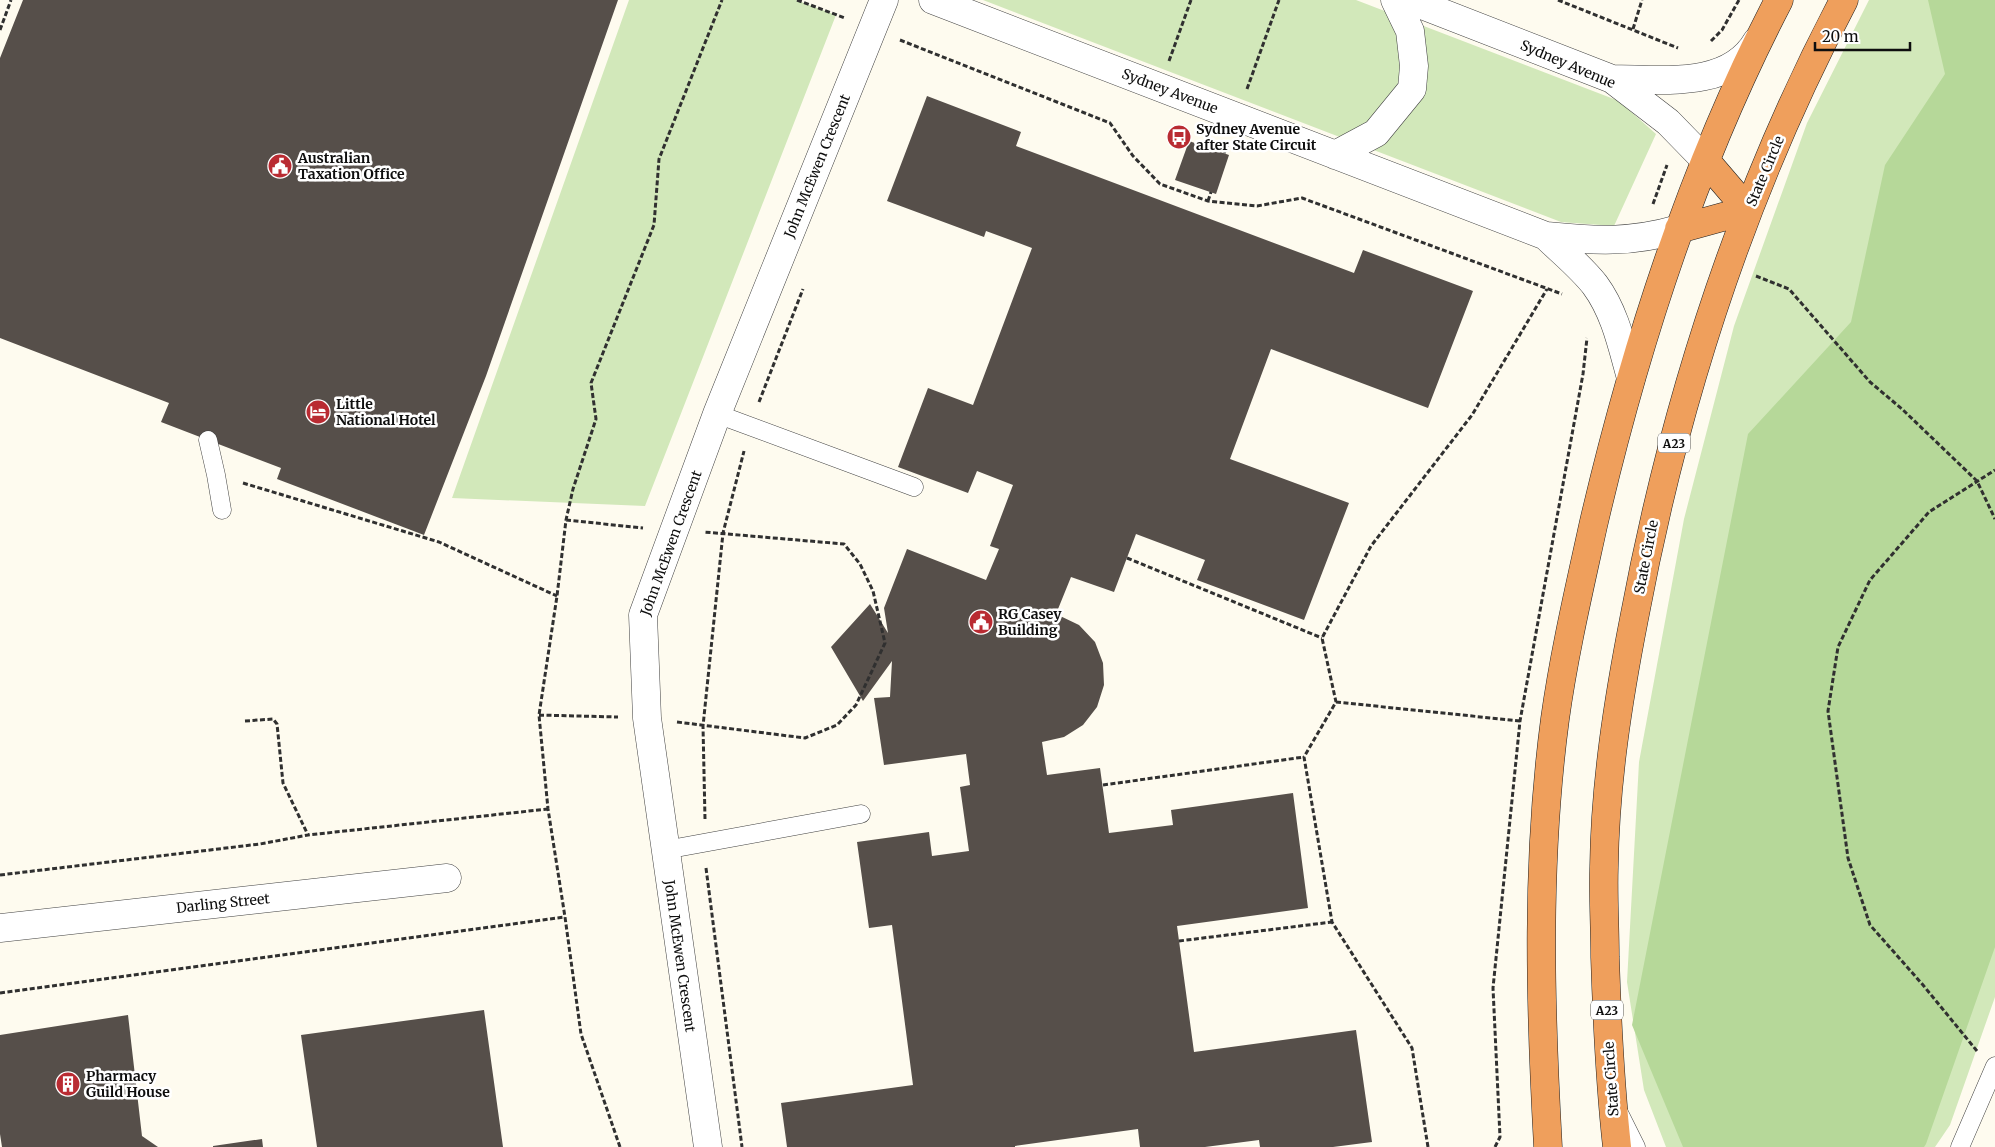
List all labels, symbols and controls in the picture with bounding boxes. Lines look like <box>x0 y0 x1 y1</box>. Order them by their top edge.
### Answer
scale bar <box>1815 20 1910 52</box>
text: 20 m <box>1822 27 1859 46</box>
street label: Sydney Avenue <box>1518 36 1618 92</box>
street label: Sydney Avenue <box>1119 64 1221 118</box>
street label: John McEwen Crescent <box>780 91 854 241</box>
place label: Sydney Avenue after State Circuit <box>1196 120 1317 154</box>
bus stop icon: Sydney Avenue after State Circuit <box>1166 124 1192 150</box>
street label: State Circle <box>1742 133 1788 209</box>
place label: Australian Taxation Office <box>297 149 405 183</box>
public building icon: Australian Taxation Office <box>267 153 293 179</box>
place label: Little National Hotel <box>336 395 436 429</box>
hotel icon: Little National Hotel <box>305 399 331 425</box>
road number: A23 <box>1658 433 1690 452</box>
street label: John McEwen Crescent <box>636 467 706 619</box>
street label: State Circle <box>1630 518 1662 596</box>
place label: RG Casey Building <box>998 605 1062 639</box>
public building icon: RG Casey Building <box>968 609 994 635</box>
street label: John McEwen Crescent <box>660 878 700 1034</box>
street label: Darling Street <box>175 889 271 917</box>
road number: A23 <box>1591 1000 1623 1020</box>
street label: State Circle <box>1599 1041 1623 1117</box>
place label: Pharmacy Guild House <box>86 1067 170 1101</box>
building icon: Pharmacy Guild House <box>55 1071 81 1097</box>

